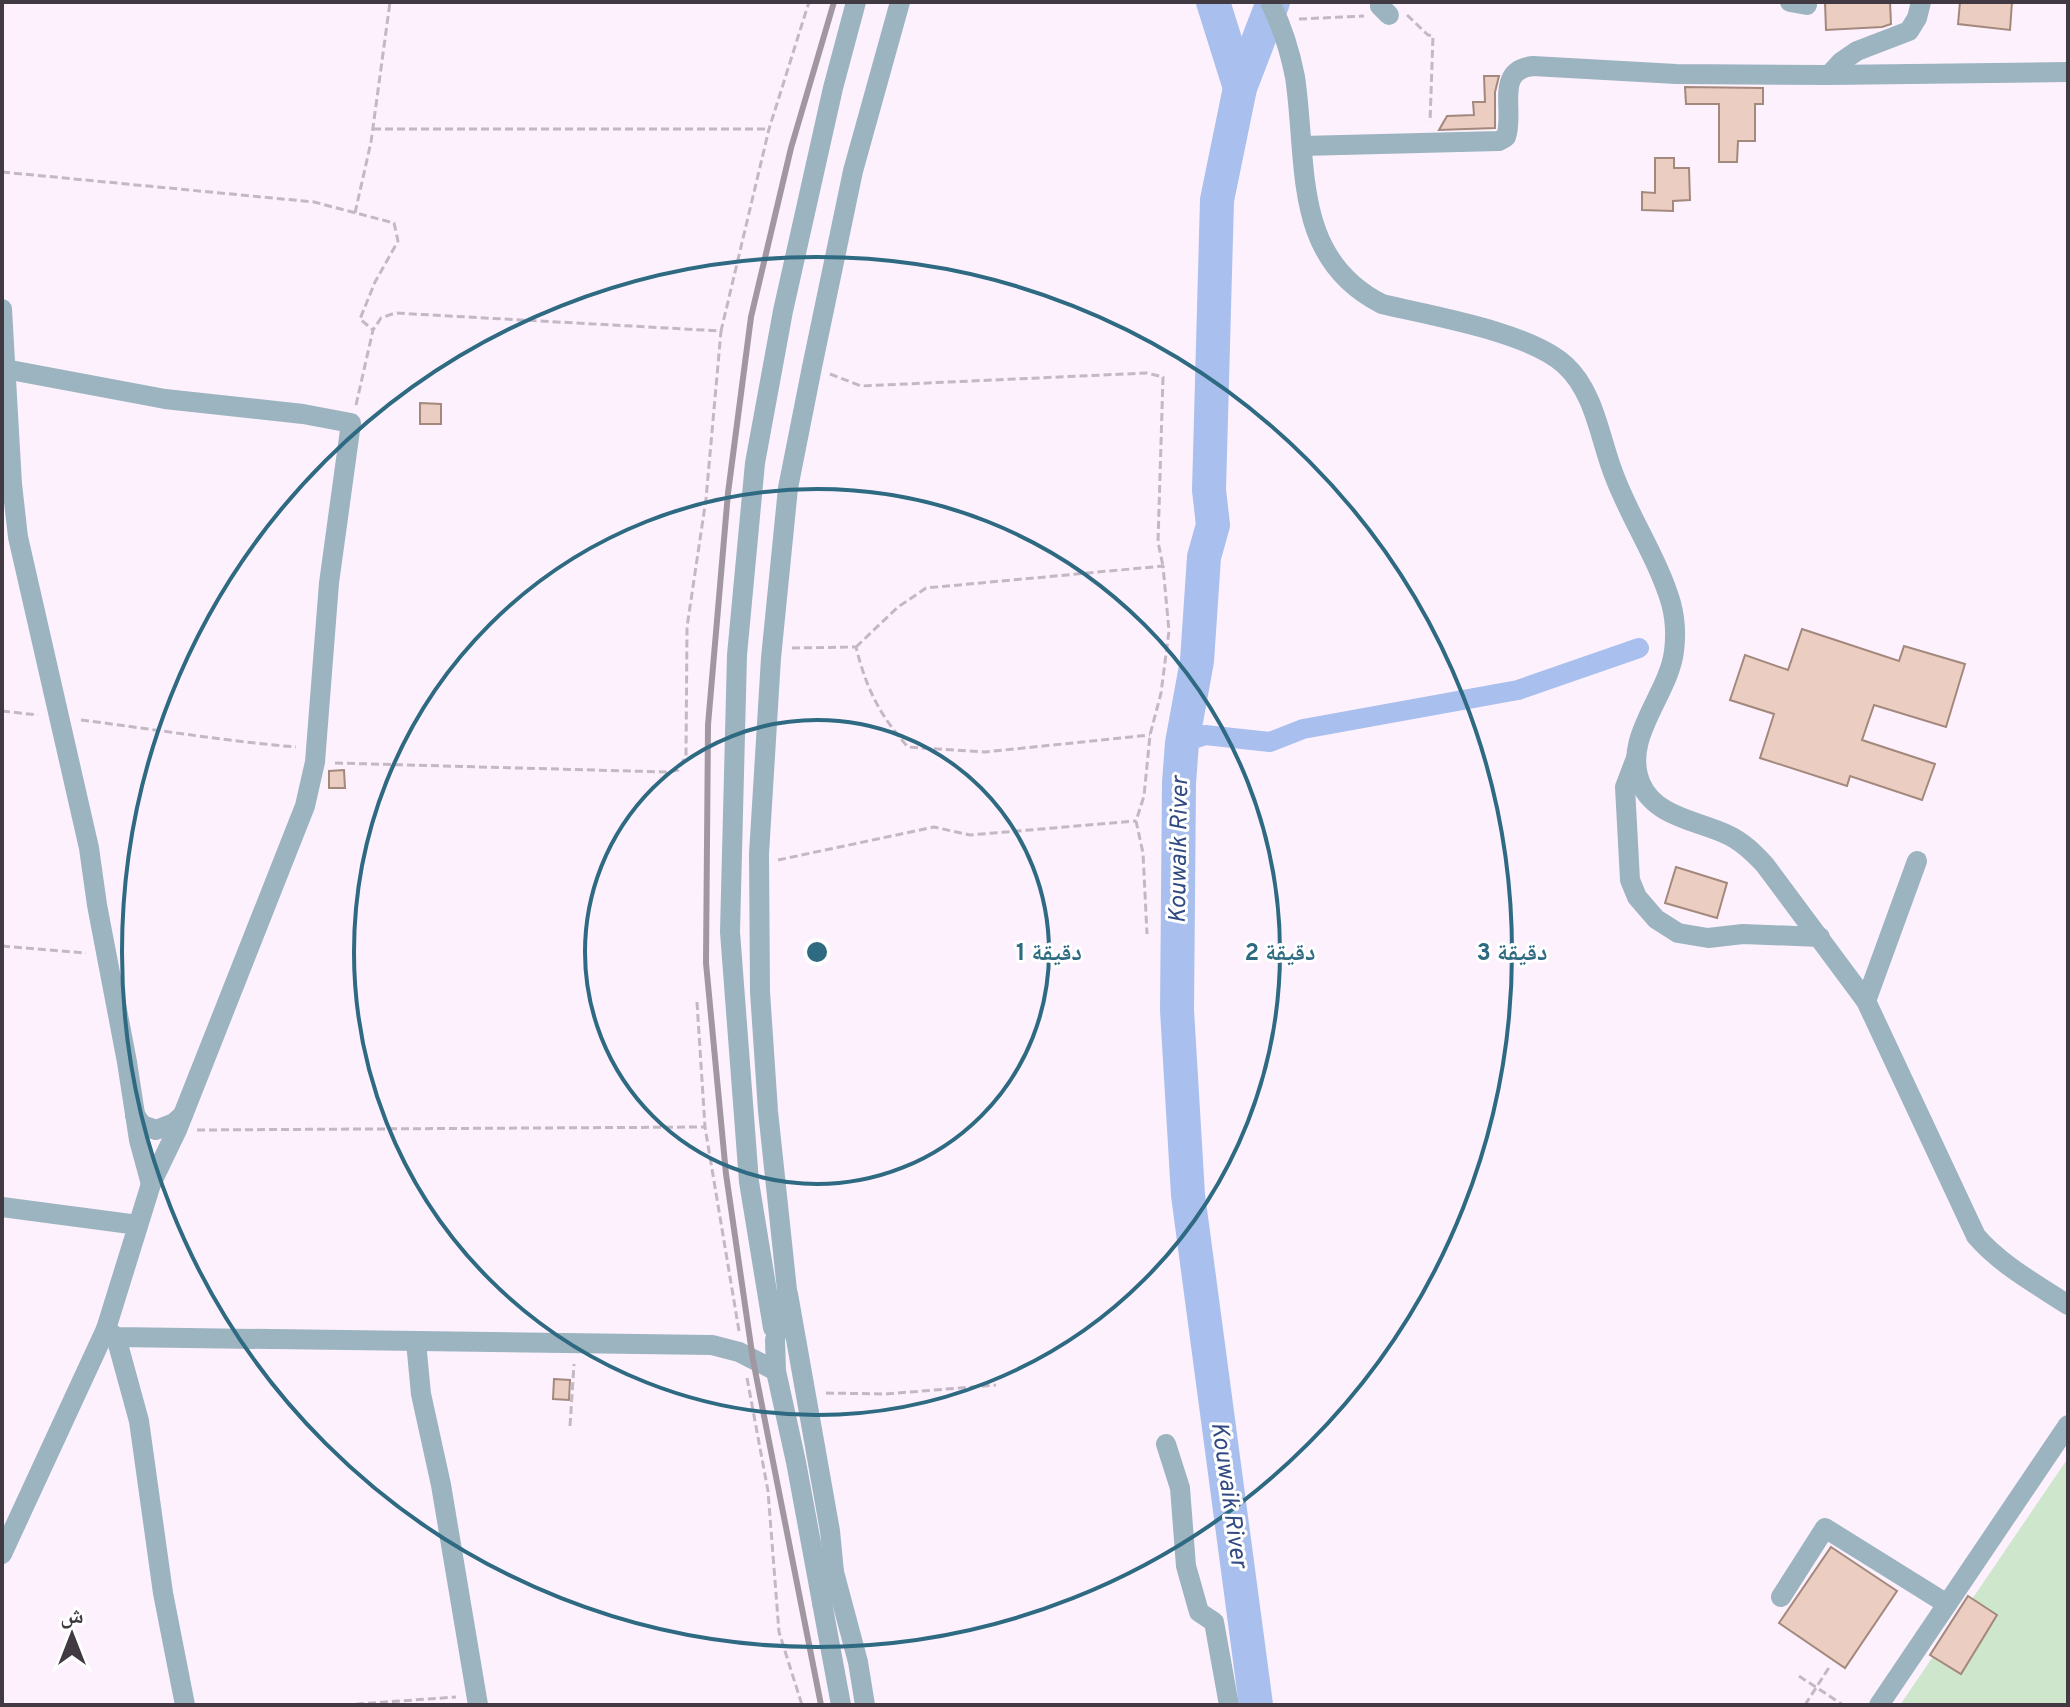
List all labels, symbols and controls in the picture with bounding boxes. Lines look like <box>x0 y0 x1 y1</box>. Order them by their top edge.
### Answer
water label: Kouwaik River <box>1164 774 1196 924</box>
centre of rings <box>803 938 831 966</box>
text: 1 دقيقة <box>1016 939 1082 969</box>
text: 2 دقيقة <box>1244 939 1316 969</box>
text: 3 دقيقة <box>1477 939 1547 969</box>
water label: Kouwaik River <box>1203 1420 1253 1572</box>
north arrow <box>32 1595 112 1675</box>
text: ش <box>60 1604 84 1631</box>

